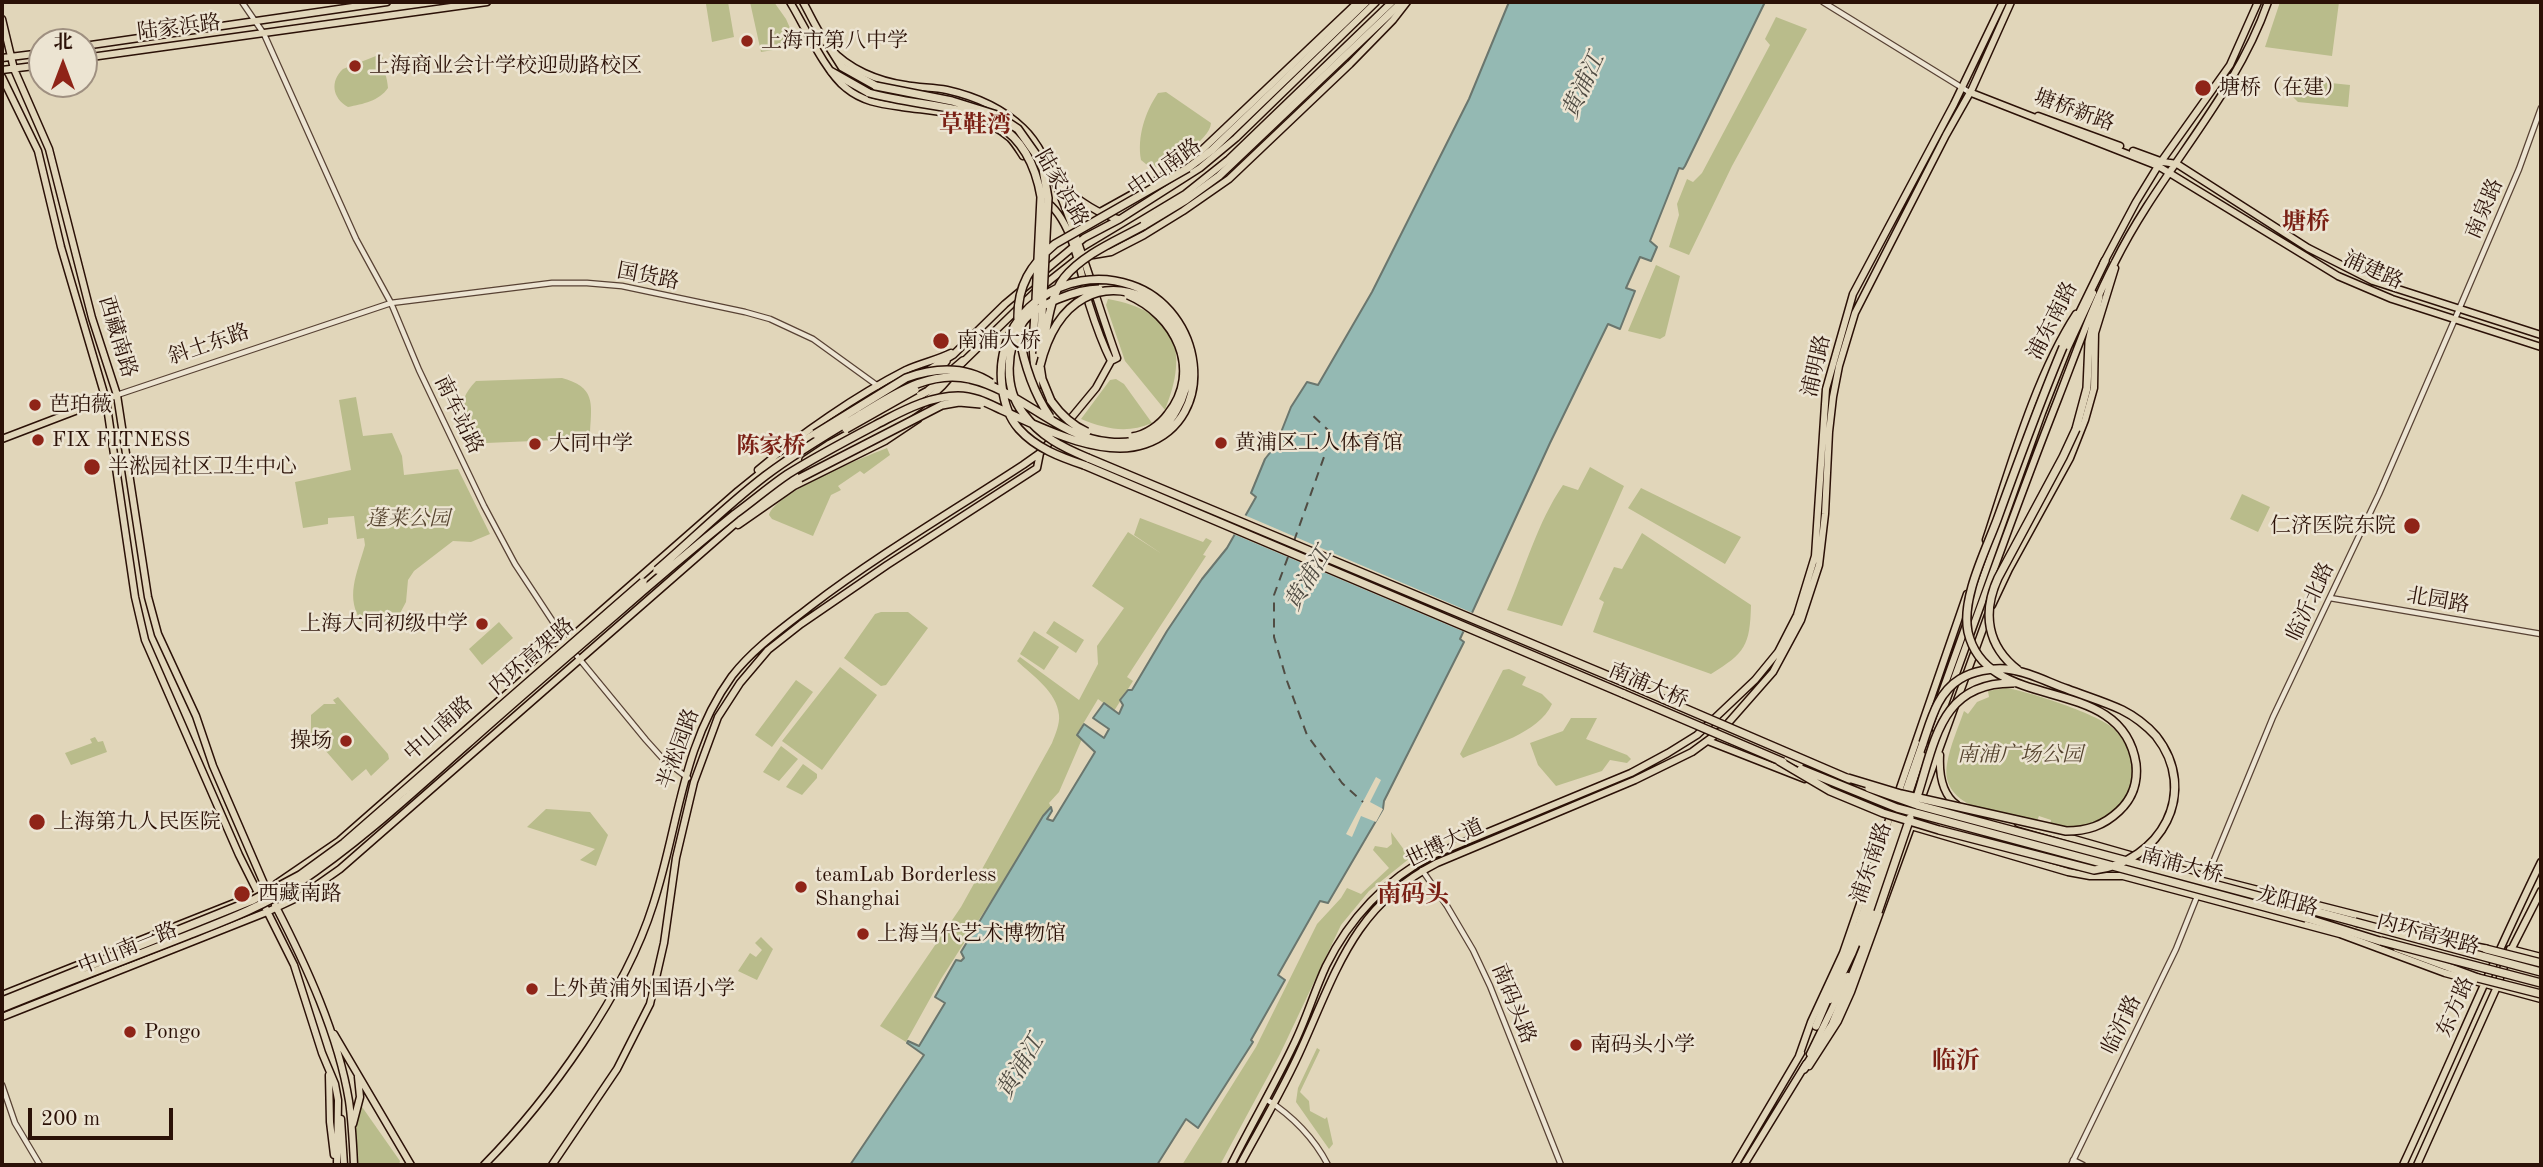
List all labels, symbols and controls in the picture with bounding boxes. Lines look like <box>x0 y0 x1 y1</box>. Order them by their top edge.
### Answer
street label: 陆家浜路 <box>136 10 222 46</box>
north arrow <box>28 28 98 98</box>
place label: 上海市第八中学 <box>761 28 908 54</box>
marker: 上海市第八中学 <box>739 33 755 49</box>
text: 北 <box>53 34 73 53</box>
water label: 黄浦江 <box>1557 49 1611 123</box>
place label: 上海商业会计学校迎勋路校区 <box>369 53 642 79</box>
marker: 上海商业会计学校迎勋路校区 <box>347 58 363 74</box>
place label: 塘桥（在建） <box>2219 75 2345 101</box>
marker: 塘桥（在建） <box>2193 78 2213 98</box>
street label: 塘桥新路 <box>2030 85 2118 137</box>
district label: 草鞋湾 <box>939 112 1011 140</box>
street label: 中山南路 <box>1123 134 1207 202</box>
street label: 陆家浜路 <box>1029 145 1093 231</box>
street label: 南泉路 <box>2461 175 2509 243</box>
district label: 塘桥 <box>2282 209 2330 237</box>
street label: 浦建路 <box>2339 247 2407 295</box>
street label: 国货路 <box>615 259 681 295</box>
street label: 浦东南路 <box>2023 278 2083 364</box>
street label: 西藏南路 <box>93 293 141 381</box>
street label: 斜土东路 <box>165 319 253 371</box>
place label: 南浦大桥 <box>957 328 1041 354</box>
marker: 南浦大桥 <box>931 331 951 351</box>
street label: 浦明路 <box>1798 332 1836 400</box>
street label: 南车站路 <box>428 372 488 458</box>
place label: 芭珀薇 <box>49 392 112 418</box>
marker: 芭珀薇 <box>27 397 43 413</box>
place label: FIX FITNESS <box>52 427 190 453</box>
place label: 黄浦区工人体育馆 <box>1235 430 1403 456</box>
place label: 大同中学 <box>549 431 633 457</box>
marker: FIX FITNESS <box>30 432 46 448</box>
district label: 陈家桥 <box>737 433 805 461</box>
marker: 黄浦区工人体育馆 <box>1213 435 1229 451</box>
marker: 大同中学 <box>527 436 543 452</box>
place label: 半淞园社区卫生中心 <box>108 454 297 480</box>
marker: 半淞园社区卫生中心 <box>82 457 102 477</box>
park label: 蓬莱公园 <box>366 506 450 532</box>
place label: 仁济医院东院 <box>2270 513 2396 539</box>
marker: 仁济医院东院 <box>2402 516 2422 536</box>
water label: 黄浦江 <box>1279 542 1339 616</box>
street label: 临沂北路 <box>2282 559 2340 645</box>
street label: 北园路 <box>2405 583 2471 619</box>
place label: 上海大同初级中学 <box>300 611 468 637</box>
street label: 内环高架路 <box>484 613 580 701</box>
marker: 上海大同初级中学 <box>474 616 490 632</box>
street label: 南浦大桥 <box>1604 658 1692 714</box>
street label: 中山南路 <box>399 692 479 766</box>
street label: 半淞园路 <box>653 705 705 793</box>
place label: 操场 <box>290 728 332 754</box>
marker: 操场 <box>338 733 354 749</box>
park label: 南浦广场公园 <box>1957 742 2083 768</box>
place label: 上海第九人民医院 <box>53 809 221 835</box>
marker: 上海第九人民医院 <box>27 812 47 832</box>
street label: 世博大道 <box>1402 814 1488 874</box>
street label: 浦东南路 <box>1846 819 1898 907</box>
street label: 南浦大桥 <box>2138 843 2226 889</box>
place label: teamLab Borderless Shanghai <box>815 862 996 912</box>
marker: teamLab Borderless Shanghai <box>793 879 809 895</box>
place label: 西藏南路 <box>258 881 342 907</box>
district label: 南码头 <box>1377 882 1449 910</box>
street label: 龙阳路 <box>2253 882 2321 922</box>
marker: 西藏南路 <box>232 884 252 904</box>
street label: 内环高架路 <box>2374 909 2482 961</box>
street label: 中山南一路 <box>75 918 181 980</box>
place label: 上海当代艺术博物馆 <box>877 921 1066 947</box>
marker: 上海当代艺术博物馆 <box>855 926 871 942</box>
street label: 南码头路 <box>1486 960 1540 1048</box>
street label: 东方路 <box>2432 973 2480 1041</box>
place label: 上外黄浦外国语小学 <box>546 976 735 1002</box>
marker: 上外黄浦外国语小学 <box>524 981 540 997</box>
street label: 临沂路 <box>2097 991 2147 1059</box>
place label: Pongo <box>144 1019 201 1045</box>
marker: Pongo <box>122 1024 138 1040</box>
water label: 黄浦江 <box>991 1030 1051 1104</box>
place label: 南码头小学 <box>1590 1032 1695 1058</box>
marker: 南码头小学 <box>1568 1037 1584 1053</box>
district label: 临沂 <box>1932 1048 1980 1076</box>
scale bar <box>32 1094 177 1138</box>
text: 200 m <box>41 1109 100 1130</box>

